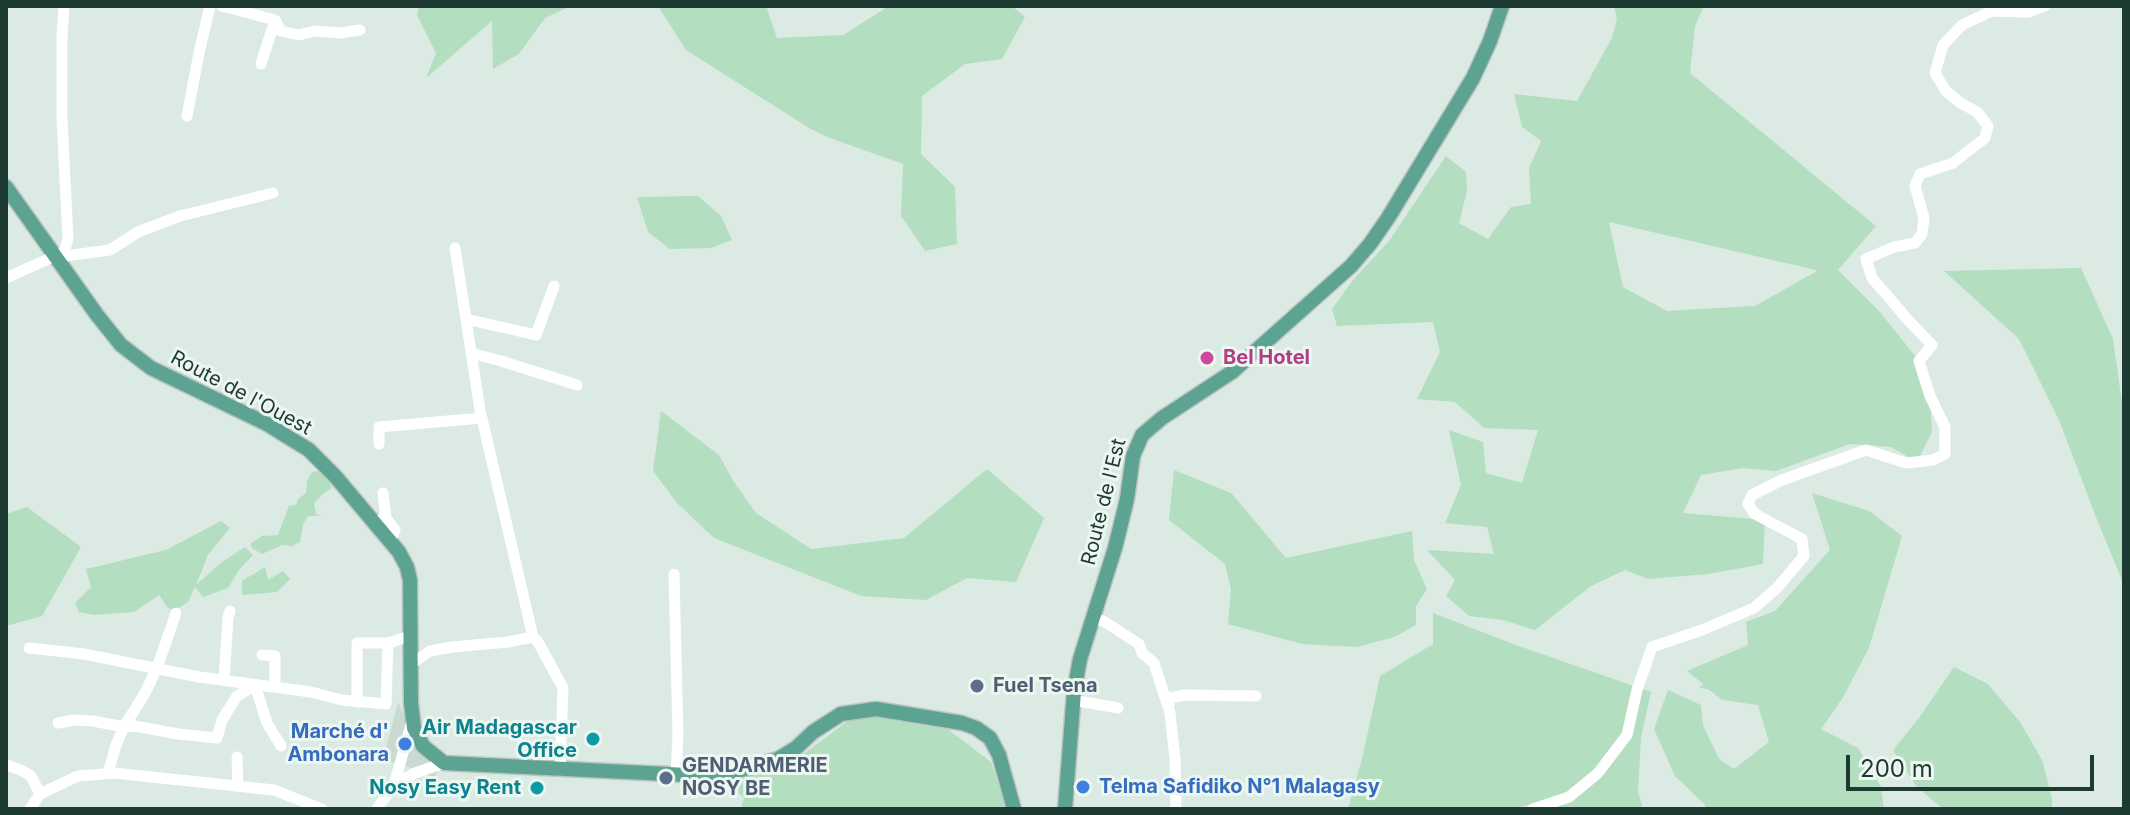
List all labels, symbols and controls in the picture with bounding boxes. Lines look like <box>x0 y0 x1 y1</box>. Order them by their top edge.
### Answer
street label: Route de l'Ouest <box>166 346 316 440</box>
place label: Bel Hotel <box>1223 346 1310 370</box>
marker: Bel Hotel <box>1198 349 1216 367</box>
street label: Route de l'Est <box>1077 436 1131 568</box>
place label: Fuel Tsena <box>993 674 1098 698</box>
marker: Fuel Tsena <box>968 677 986 695</box>
place label: Air Madagascar Office <box>422 716 577 763</box>
place label: Marché d' Ambonara <box>287 720 389 767</box>
marker: Air Madagascar Office <box>584 730 602 748</box>
marker: Marché d' Ambonara <box>396 735 414 753</box>
scale bar <box>1850 739 2098 789</box>
place label: GENDARMERIE NOSY BE <box>682 754 828 801</box>
text: 200 m <box>1860 754 1933 783</box>
marker: GENDARMERIE NOSY BE <box>657 769 675 787</box>
place label: Telma Safidiko N°1 Malagasy <box>1099 775 1380 799</box>
place label: Nosy Easy Rent <box>369 776 521 800</box>
marker: Telma Safidiko N°1 Malagasy <box>1074 778 1092 796</box>
marker: Nosy Easy Rent <box>528 779 546 797</box>

